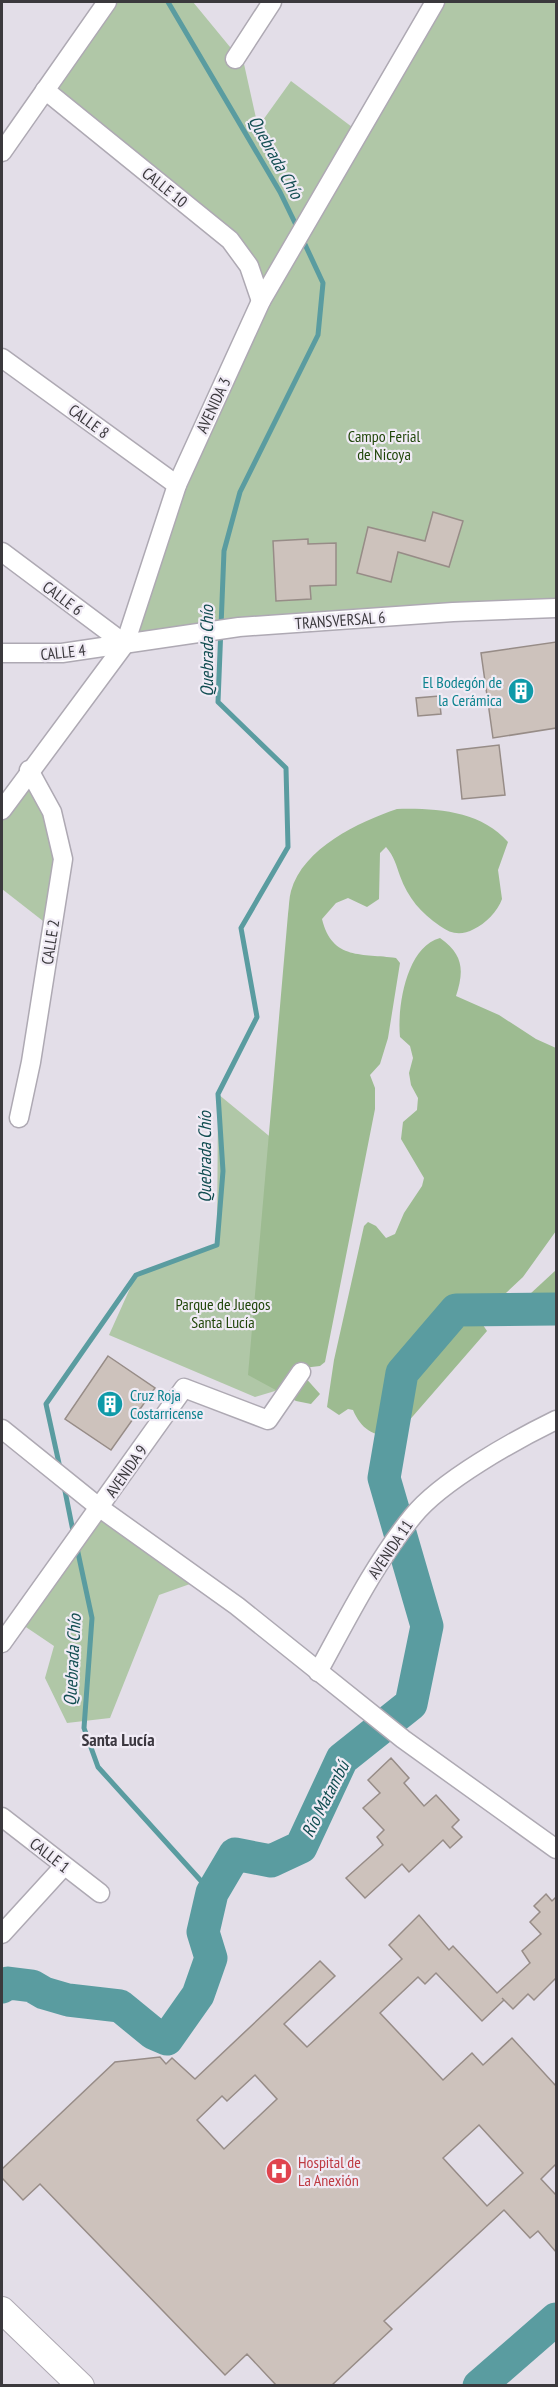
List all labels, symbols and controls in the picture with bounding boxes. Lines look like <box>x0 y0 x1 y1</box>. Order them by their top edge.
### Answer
water label: Quebrada Chío <box>244 111 309 204</box>
street label: CALLE 10 <box>138 163 192 211</box>
street label: AVENIDA 3 <box>191 374 235 436</box>
street label: CALLE 8 <box>65 400 113 442</box>
park label: Campo Ferial de Nicoya <box>348 426 420 464</box>
street label: CALLE 6 <box>39 576 87 620</box>
water label: Quebrada Chío <box>195 604 218 697</box>
street label: TRANSVERSAL 6 <box>294 607 386 633</box>
street label: CALLE 4 <box>39 640 87 664</box>
place label: El Bodegón de la Cerámica <box>422 672 502 710</box>
building icon: El Bodegón de la Cerámica <box>506 676 536 706</box>
street label: CALLE 2 <box>37 918 63 966</box>
water label: Quebrada Chío <box>193 1110 216 1203</box>
park label: Parque de Juegos Santa Lucía <box>176 1294 270 1332</box>
place label: Cruz Roja Costarricense <box>130 1385 203 1423</box>
building icon: Cruz Roja Costarricense <box>95 1389 125 1419</box>
street label: AVENIDA 9 <box>101 1441 151 1501</box>
street label: AVENIDA 11 <box>363 1516 417 1582</box>
water label: Quebrada Chío <box>58 1612 86 1706</box>
district label: Santa Lucía <box>81 1728 155 1751</box>
water label: Río Matambú <box>296 1756 354 1841</box>
street label: CALLE 1 <box>26 1833 74 1877</box>
place label: Hospital de La Anexión <box>298 2152 361 2190</box>
hospital icon: Hospital de La Anexión <box>264 2156 294 2186</box>

